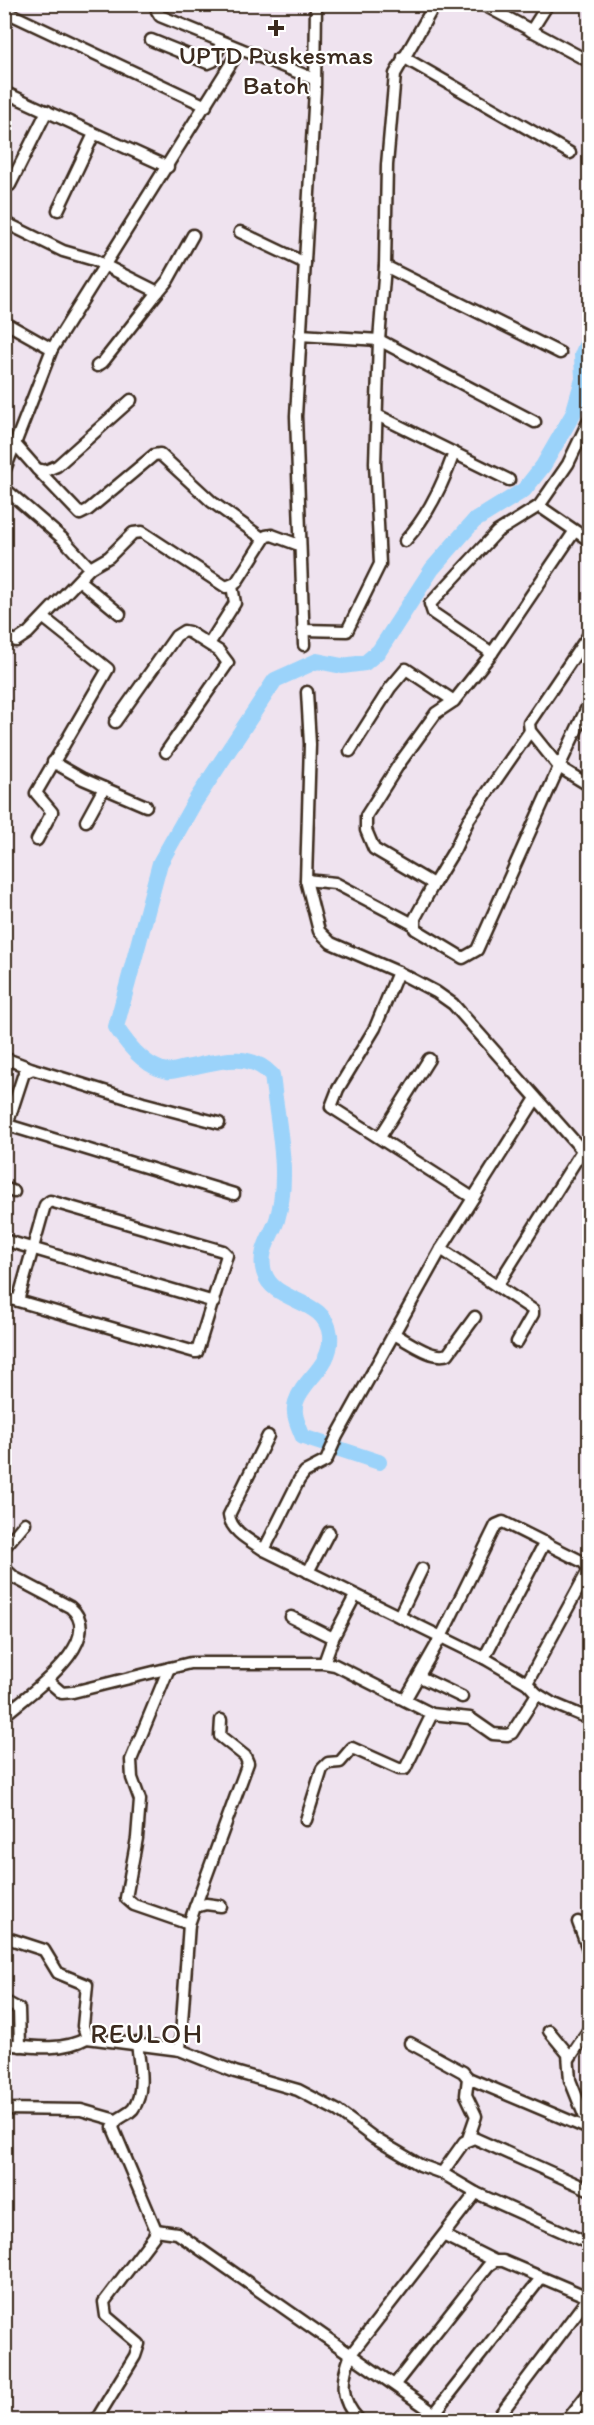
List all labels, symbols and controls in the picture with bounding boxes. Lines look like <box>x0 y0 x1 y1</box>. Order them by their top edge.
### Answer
marker: UPTD Puskesmas Batoh <box>267 19 285 37</box>
place label: UPTD Puskesmas Batoh <box>179 39 373 101</box>
district label: REULOH <box>90 2016 204 2050</box>

